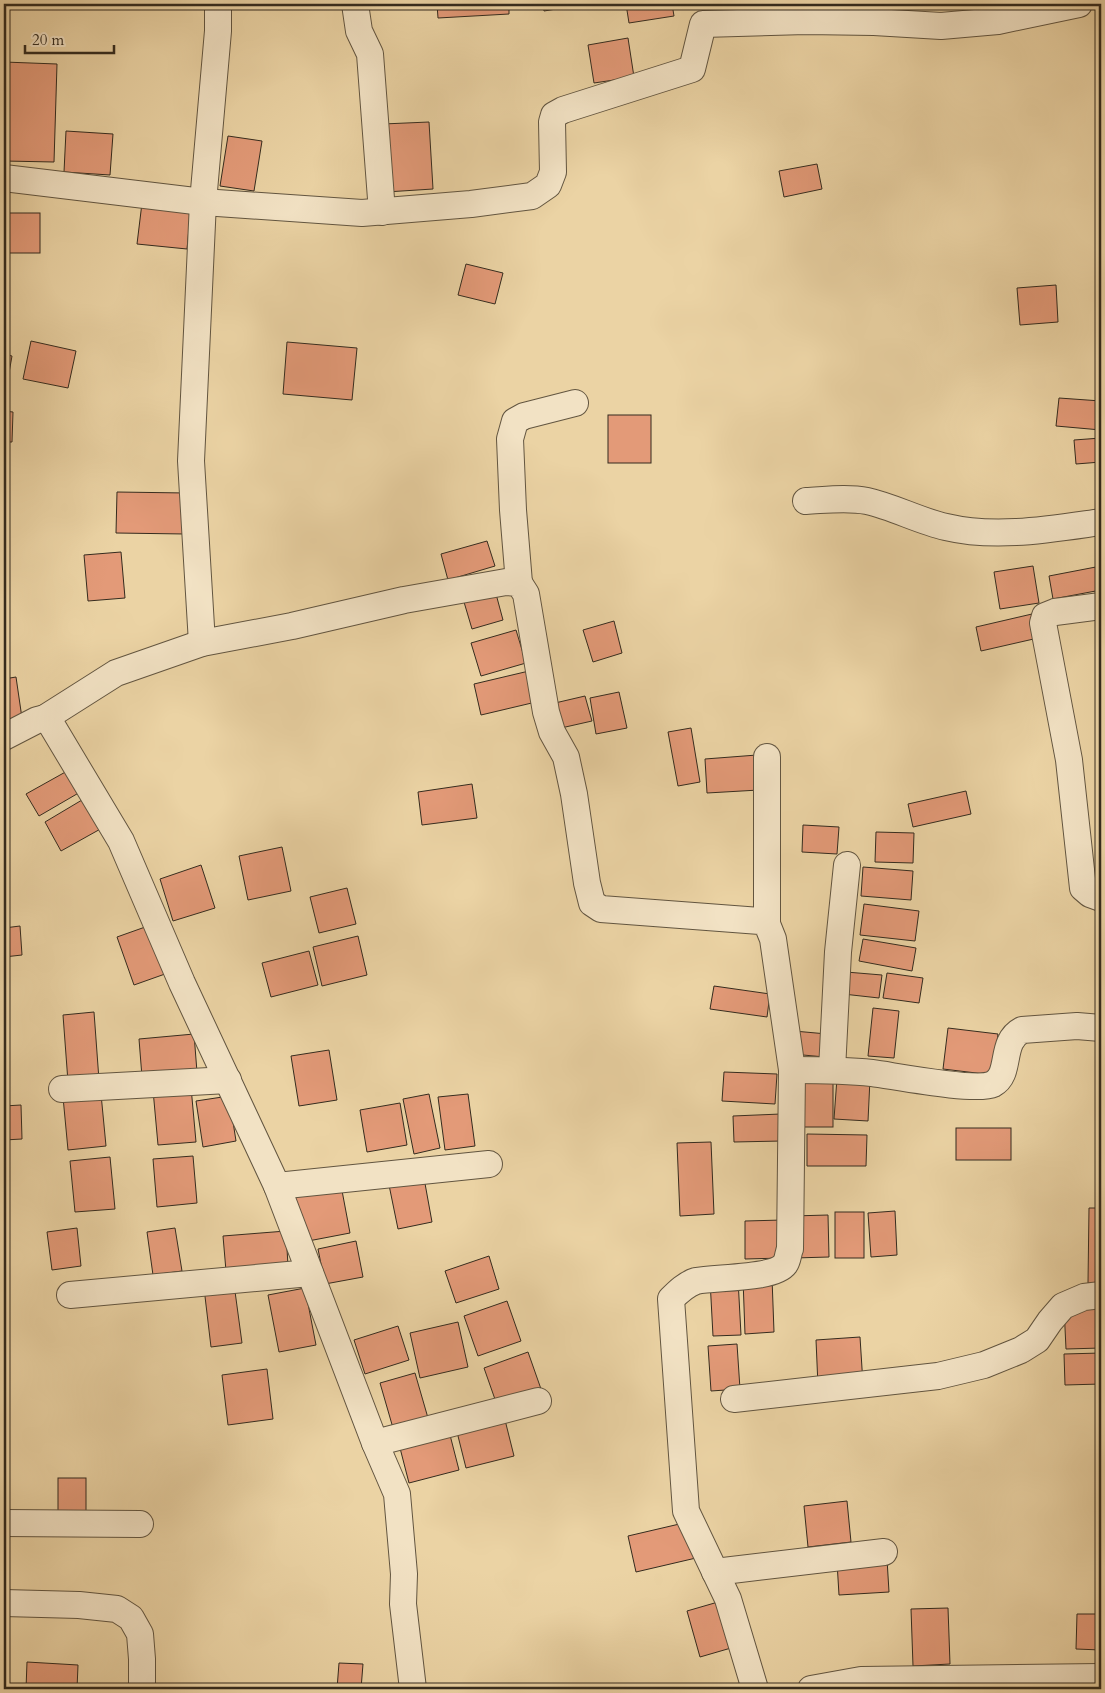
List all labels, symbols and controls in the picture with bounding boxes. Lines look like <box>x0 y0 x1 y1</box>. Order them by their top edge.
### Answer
scale bar <box>25 22 114 54</box>
text: 20 m <box>32 30 64 50</box>

